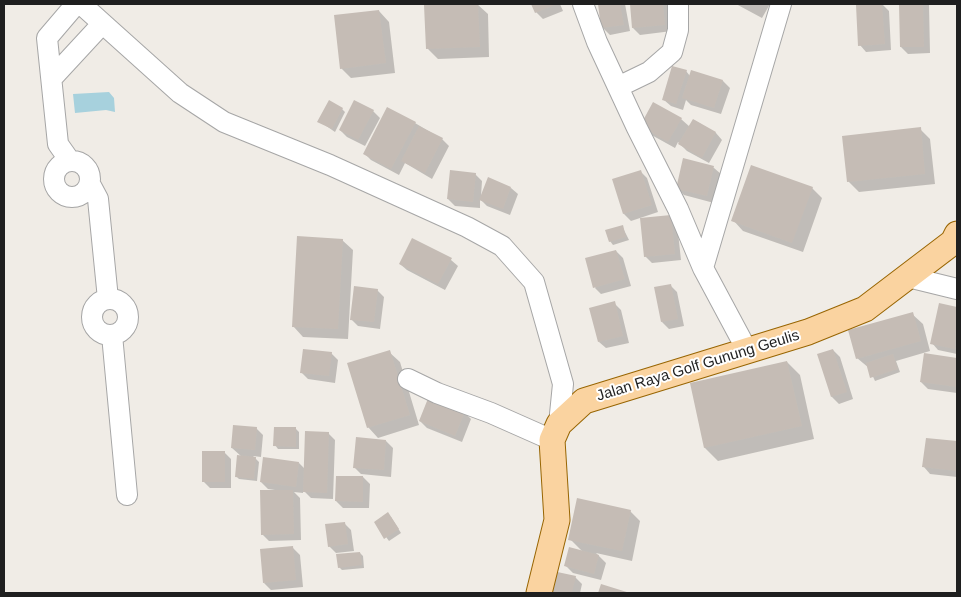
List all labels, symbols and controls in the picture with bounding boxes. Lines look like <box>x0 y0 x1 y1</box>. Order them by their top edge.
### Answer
street label: Jalan Raya Golf Gunung Geulis <box>595 327 801 405</box>

